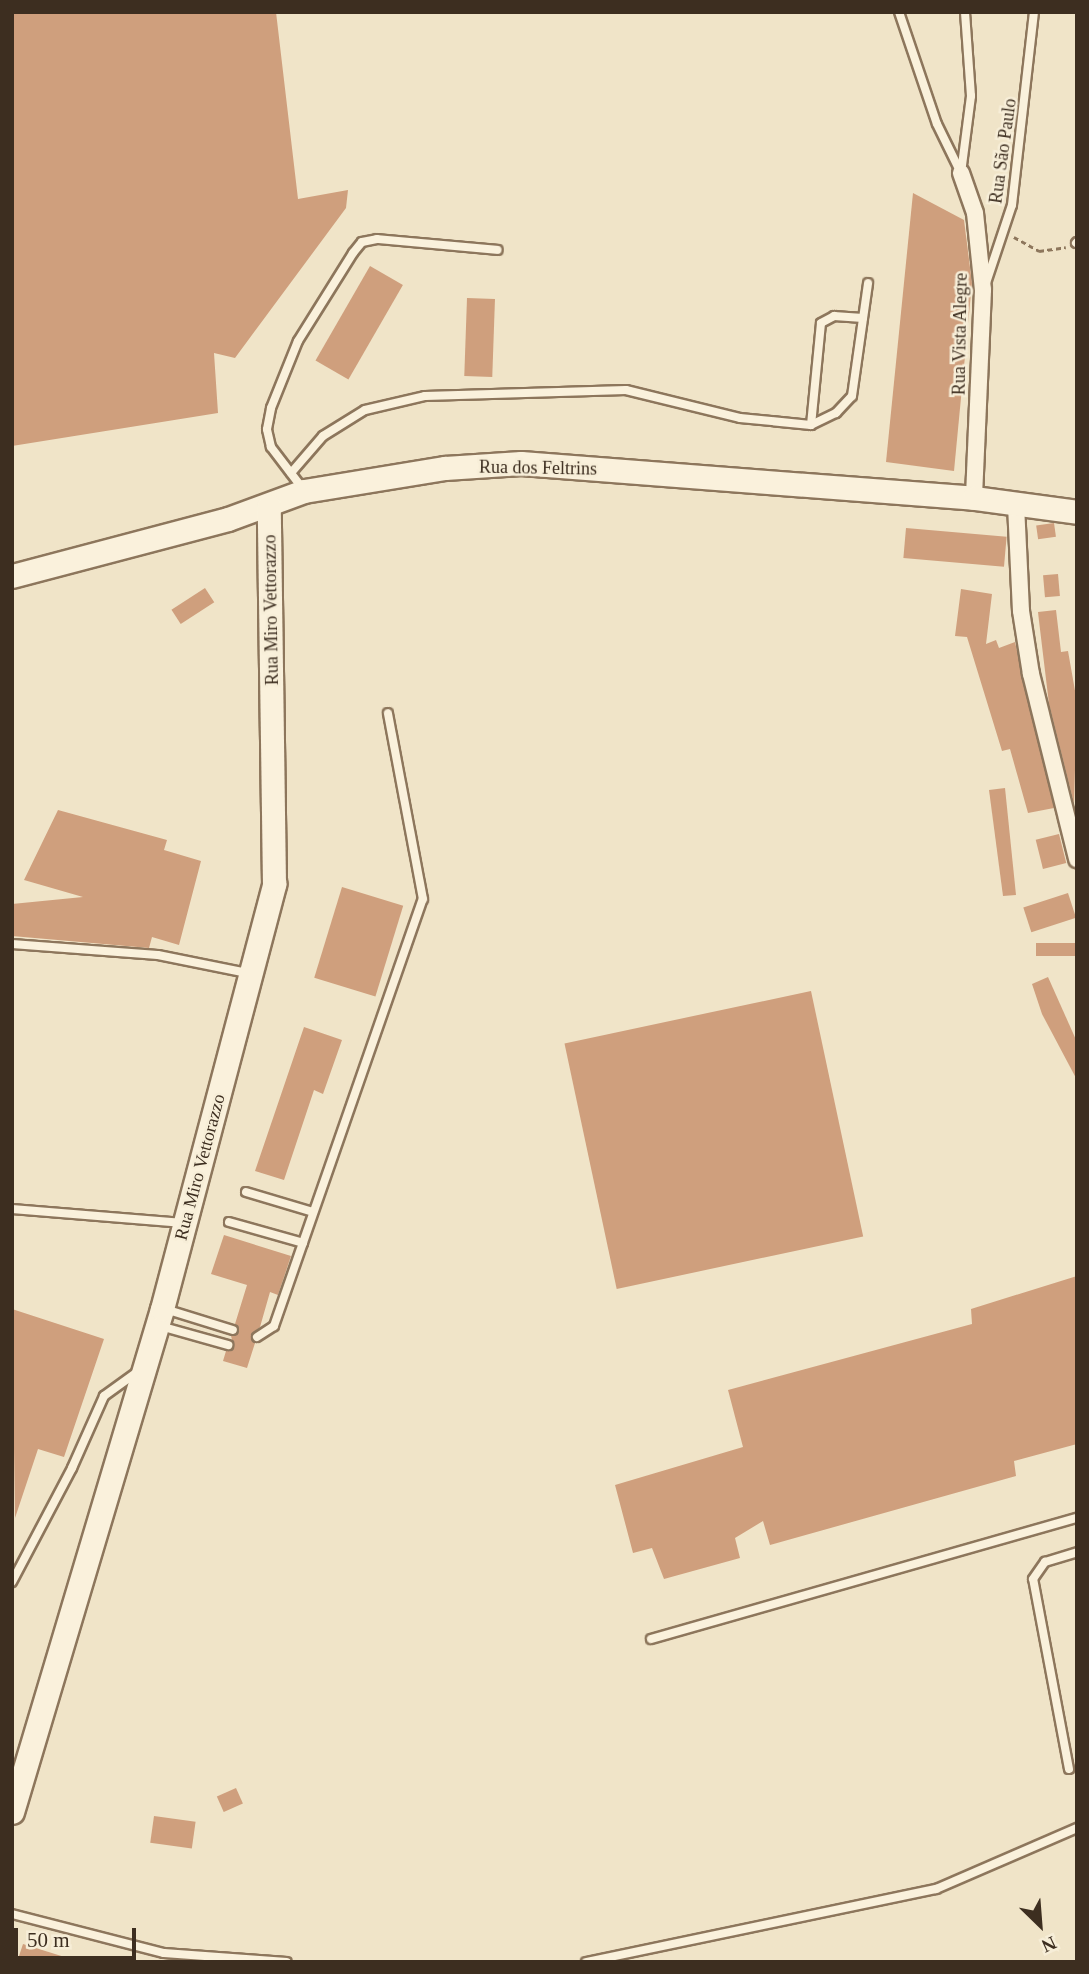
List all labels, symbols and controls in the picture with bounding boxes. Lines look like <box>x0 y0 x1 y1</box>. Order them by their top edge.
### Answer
street label: Rua São Paulo <box>985 97 1021 205</box>
street label: Rua Vista Alegre <box>948 272 972 396</box>
street label: Rua dos Feltrins <box>479 456 597 480</box>
street label: Rua Miro Vettorazzo <box>259 534 283 686</box>
street label: Rua Miro Vettorazzo <box>170 1091 230 1243</box>
north arrow <box>1005 1890 1075 1960</box>
scale bar <box>18 1914 140 1958</box>
text: 50 m <box>27 1928 70 1952</box>
text: N <box>1038 1932 1060 1957</box>

